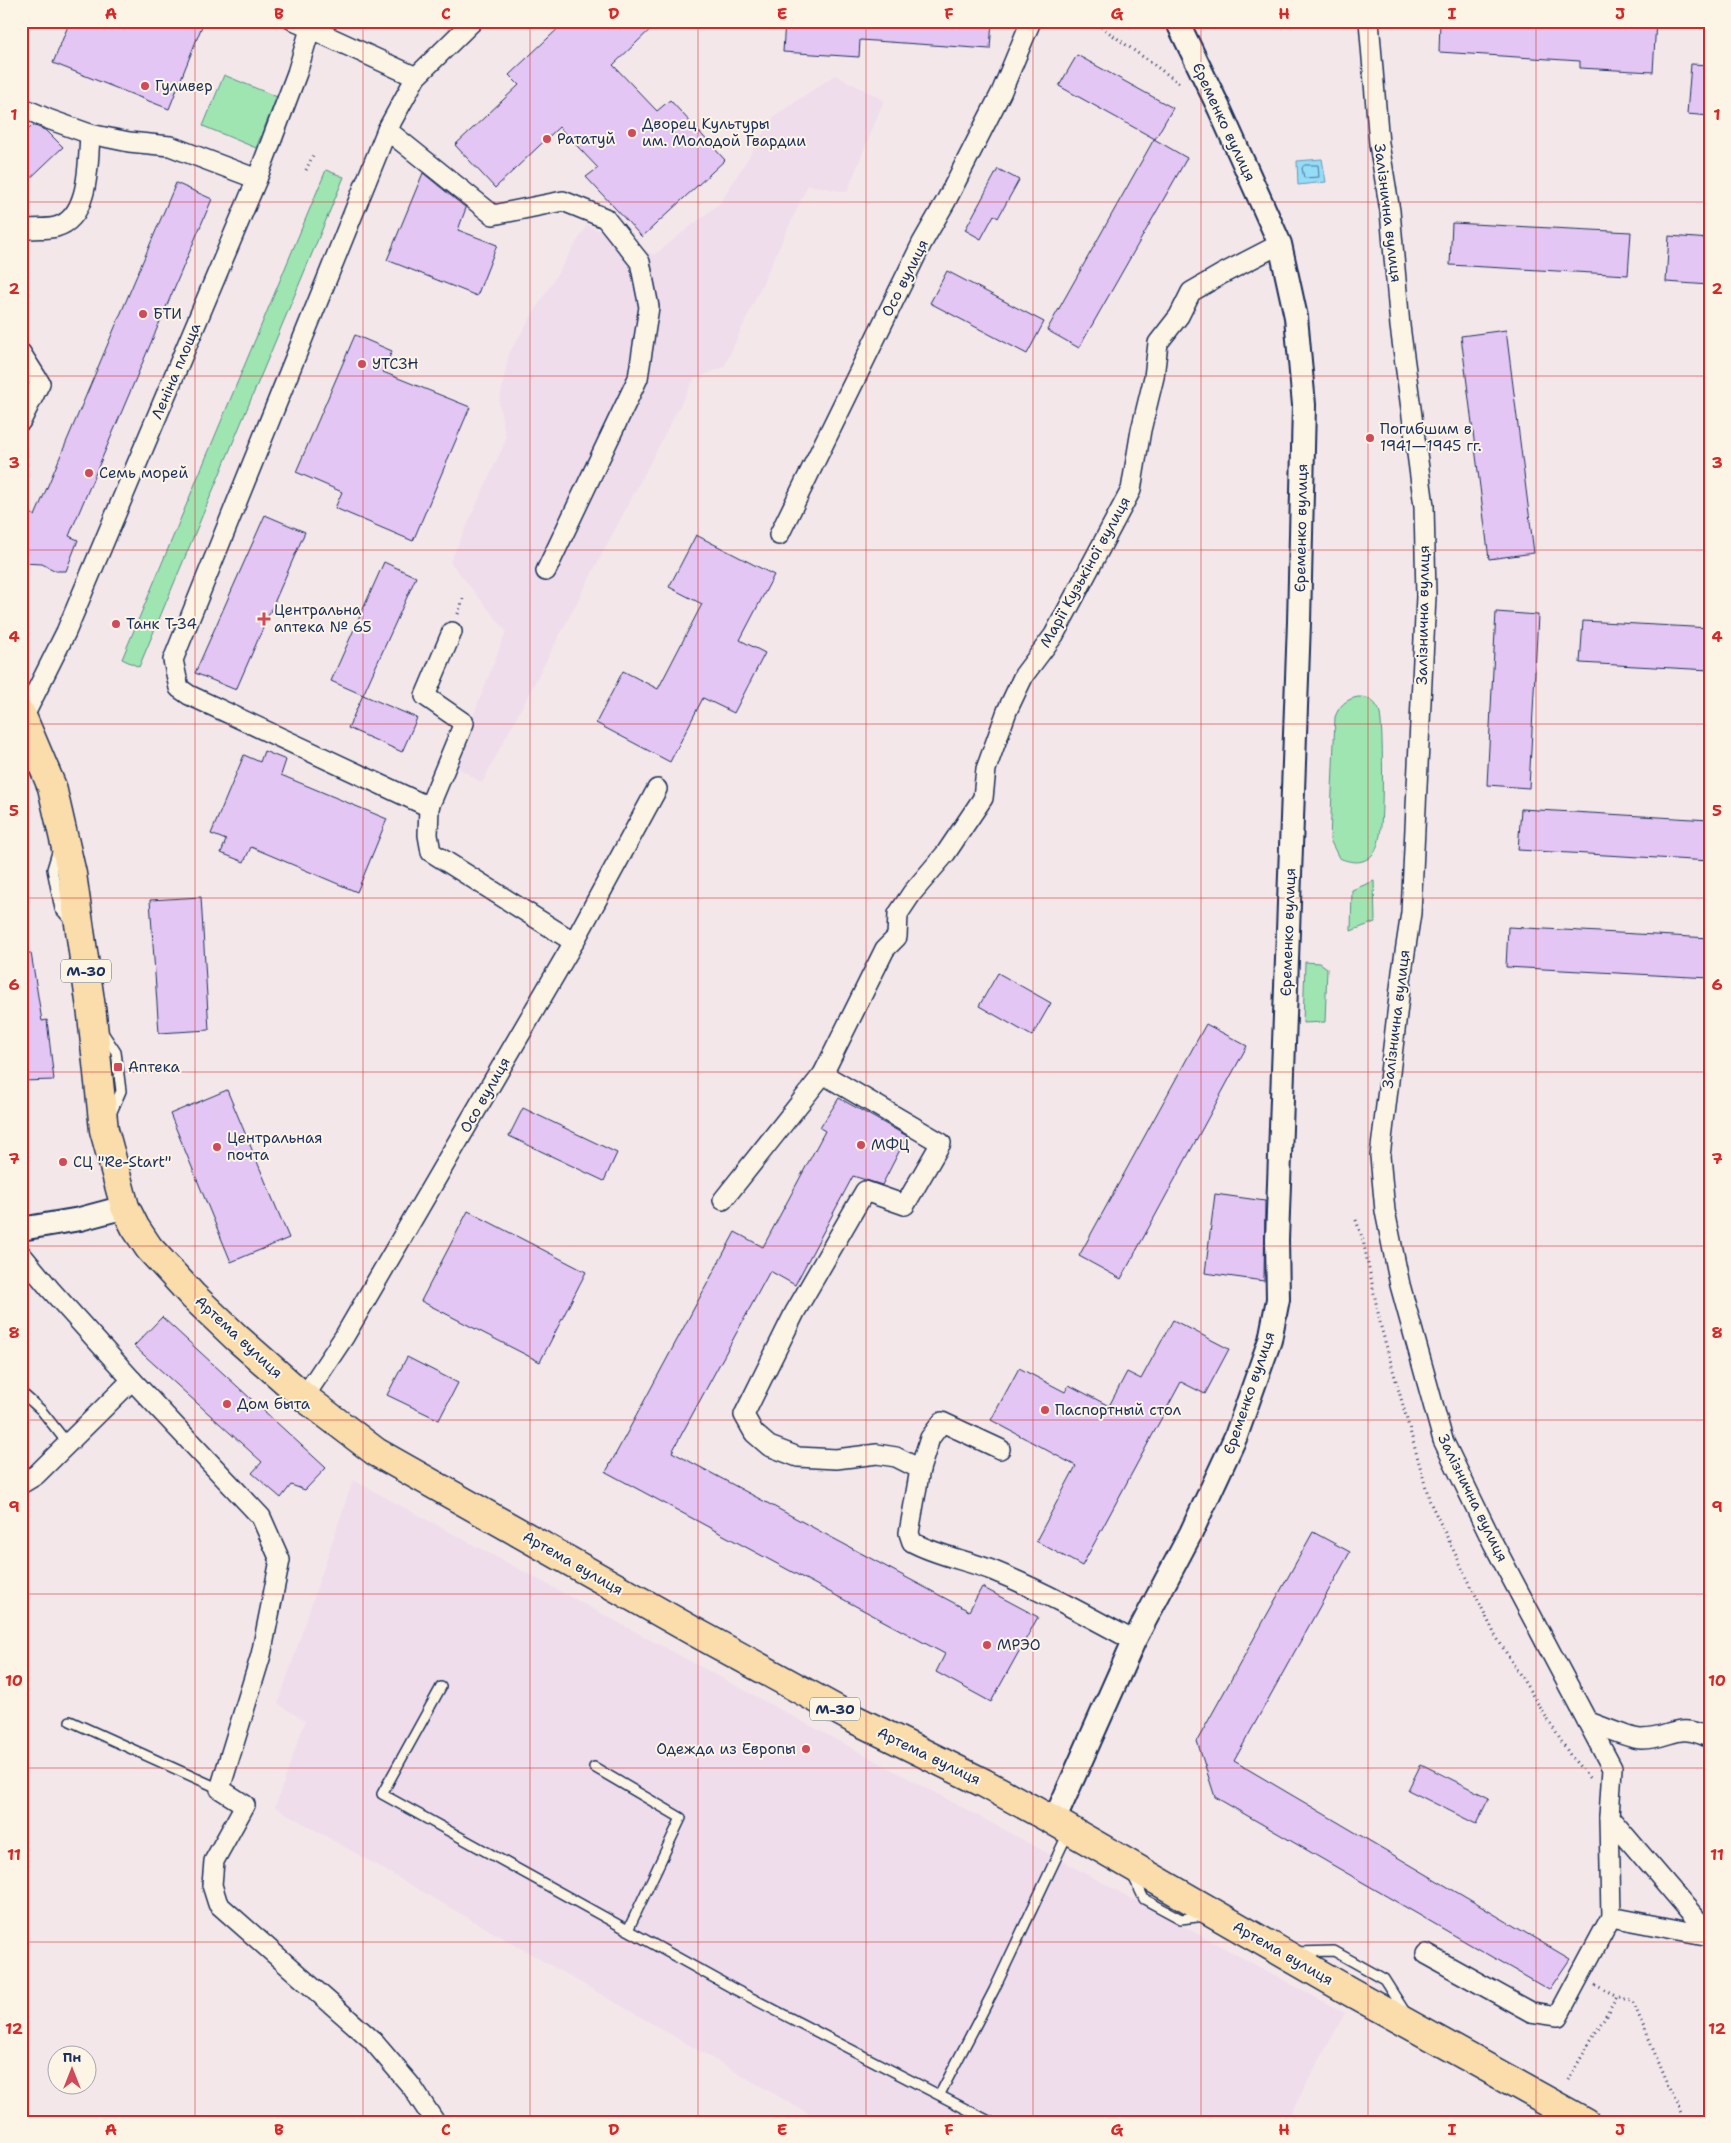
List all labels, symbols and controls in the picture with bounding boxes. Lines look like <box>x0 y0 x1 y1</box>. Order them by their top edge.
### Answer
text: A <box>105 3 117 24</box>
text: B <box>274 3 284 24</box>
text: C <box>441 3 451 24</box>
text: D <box>608 3 620 24</box>
text: E <box>777 3 787 24</box>
text: F <box>944 3 954 24</box>
text: G <box>1111 3 1124 24</box>
text: H <box>1278 3 1290 24</box>
text: I <box>1448 3 1457 24</box>
text: J <box>1615 3 1625 24</box>
street label: Єременко вулиця <box>1188 59 1260 185</box>
place label: Гуливер <box>155 76 213 96</box>
marker: Гуливер <box>139 80 151 92</box>
text: 1 <box>10 104 18 125</box>
text: 1 <box>1713 104 1721 125</box>
place label: Дворец Культуры им. Молодой Гвардии <box>642 114 806 151</box>
marker: Дворец Культуры им. Молодой Гвардии <box>626 127 638 139</box>
place label: Рататуй <box>557 129 615 149</box>
marker: Рататуй <box>541 133 553 145</box>
street label: Залізнична вулиця <box>1370 142 1406 284</box>
street label: Осо вулиця <box>877 236 933 320</box>
text: 2 <box>8 278 20 299</box>
text: 2 <box>1711 278 1723 299</box>
place label: БТИ <box>153 304 182 324</box>
marker: БТИ <box>137 308 149 320</box>
street label: Леніна площа <box>147 319 206 422</box>
place label: УТСЗН <box>372 354 418 374</box>
marker: УТСЗН <box>356 358 368 370</box>
place label: Погибшим в 1941—1945 гг. <box>1380 419 1482 456</box>
marker: Погибшим в 1941—1945 гг. <box>1364 432 1376 444</box>
text: 3 <box>8 452 20 473</box>
text: 3 <box>1711 452 1723 473</box>
place label: Семь морей <box>99 463 188 483</box>
street label: Єременко вулиця <box>1290 464 1312 592</box>
marker: Семь морей <box>83 467 95 479</box>
street label: Марії Кузькіної вулиця <box>1035 493 1135 651</box>
street label: Залізнична вулиця <box>1412 545 1434 685</box>
place label: Центральна аптека № 65 <box>274 600 372 637</box>
marker: Центральна аптека № 65 <box>258 613 270 625</box>
place label: Танк Т-34 <box>126 614 197 634</box>
marker: Танк Т-34 <box>110 618 122 630</box>
text: 4 <box>8 626 20 647</box>
text: 4 <box>1711 626 1723 647</box>
text: 5 <box>9 800 19 821</box>
text: 5 <box>1712 800 1722 821</box>
street label: Єременко вулиця <box>1276 867 1300 997</box>
street label: Залізнична вулиця <box>1378 948 1414 1090</box>
road number: М-30 <box>61 959 111 982</box>
text: 6 <box>8 974 20 995</box>
text: 6 <box>1711 974 1723 995</box>
street label: Осо вулиця <box>455 1053 515 1137</box>
place label: Аптека <box>128 1057 181 1077</box>
marker: Аптека <box>112 1061 124 1073</box>
place label: Центральная почта <box>227 1128 323 1165</box>
place label: МФЦ <box>871 1135 910 1155</box>
marker: МФЦ <box>855 1139 867 1151</box>
marker: Центральная почта <box>211 1141 223 1153</box>
text: 7 <box>8 1148 20 1169</box>
text: 7 <box>1711 1148 1723 1169</box>
place label: СЦ "Re-Start" <box>73 1152 171 1172</box>
marker: СЦ "Re-Start" <box>57 1156 69 1168</box>
street label: Артема вулиця <box>191 1291 287 1383</box>
text: 8 <box>8 1322 20 1343</box>
text: 8 <box>1711 1322 1723 1343</box>
street label: Єременко вулиця <box>1219 1329 1279 1457</box>
place label: Дом быта <box>237 1394 311 1414</box>
marker: Дом быта <box>221 1398 233 1410</box>
place label: Паспортный стол <box>1055 1400 1182 1420</box>
marker: Паспортный стол <box>1039 1404 1051 1416</box>
street label: Залізнична вулиця <box>1433 1431 1513 1565</box>
text: 9 <box>8 1496 20 1517</box>
text: 9 <box>1711 1496 1723 1517</box>
street label: Артема вулиця <box>519 1526 627 1600</box>
place label: МРЭО <box>997 1635 1041 1655</box>
marker: МРЭО <box>981 1639 993 1651</box>
text: 10 <box>5 1670 23 1691</box>
text: 10 <box>1708 1670 1726 1691</box>
road number: М-30 <box>810 1698 860 1720</box>
street label: Артема вулиця <box>874 1722 984 1790</box>
place label: Одежда из Европы <box>656 1739 796 1759</box>
marker: Одежда из Европы <box>800 1743 812 1755</box>
text: 11 <box>7 1844 21 1865</box>
text: 11 <box>1710 1844 1724 1865</box>
street label: Артема вулиця <box>1229 1916 1337 1990</box>
text: 12 <box>5 2018 23 2039</box>
text: 12 <box>1708 2018 1726 2039</box>
north arrow <box>48 2046 98 2096</box>
text: Пн <box>63 2048 81 2066</box>
text: A <box>105 2119 117 2140</box>
text: B <box>274 2119 284 2140</box>
text: C <box>441 2119 451 2140</box>
text: D <box>608 2119 620 2140</box>
text: E <box>777 2119 787 2140</box>
text: F <box>944 2119 954 2140</box>
text: G <box>1111 2119 1124 2140</box>
text: H <box>1278 2119 1290 2140</box>
text: I <box>1448 2119 1457 2140</box>
text: J <box>1615 2119 1625 2140</box>

